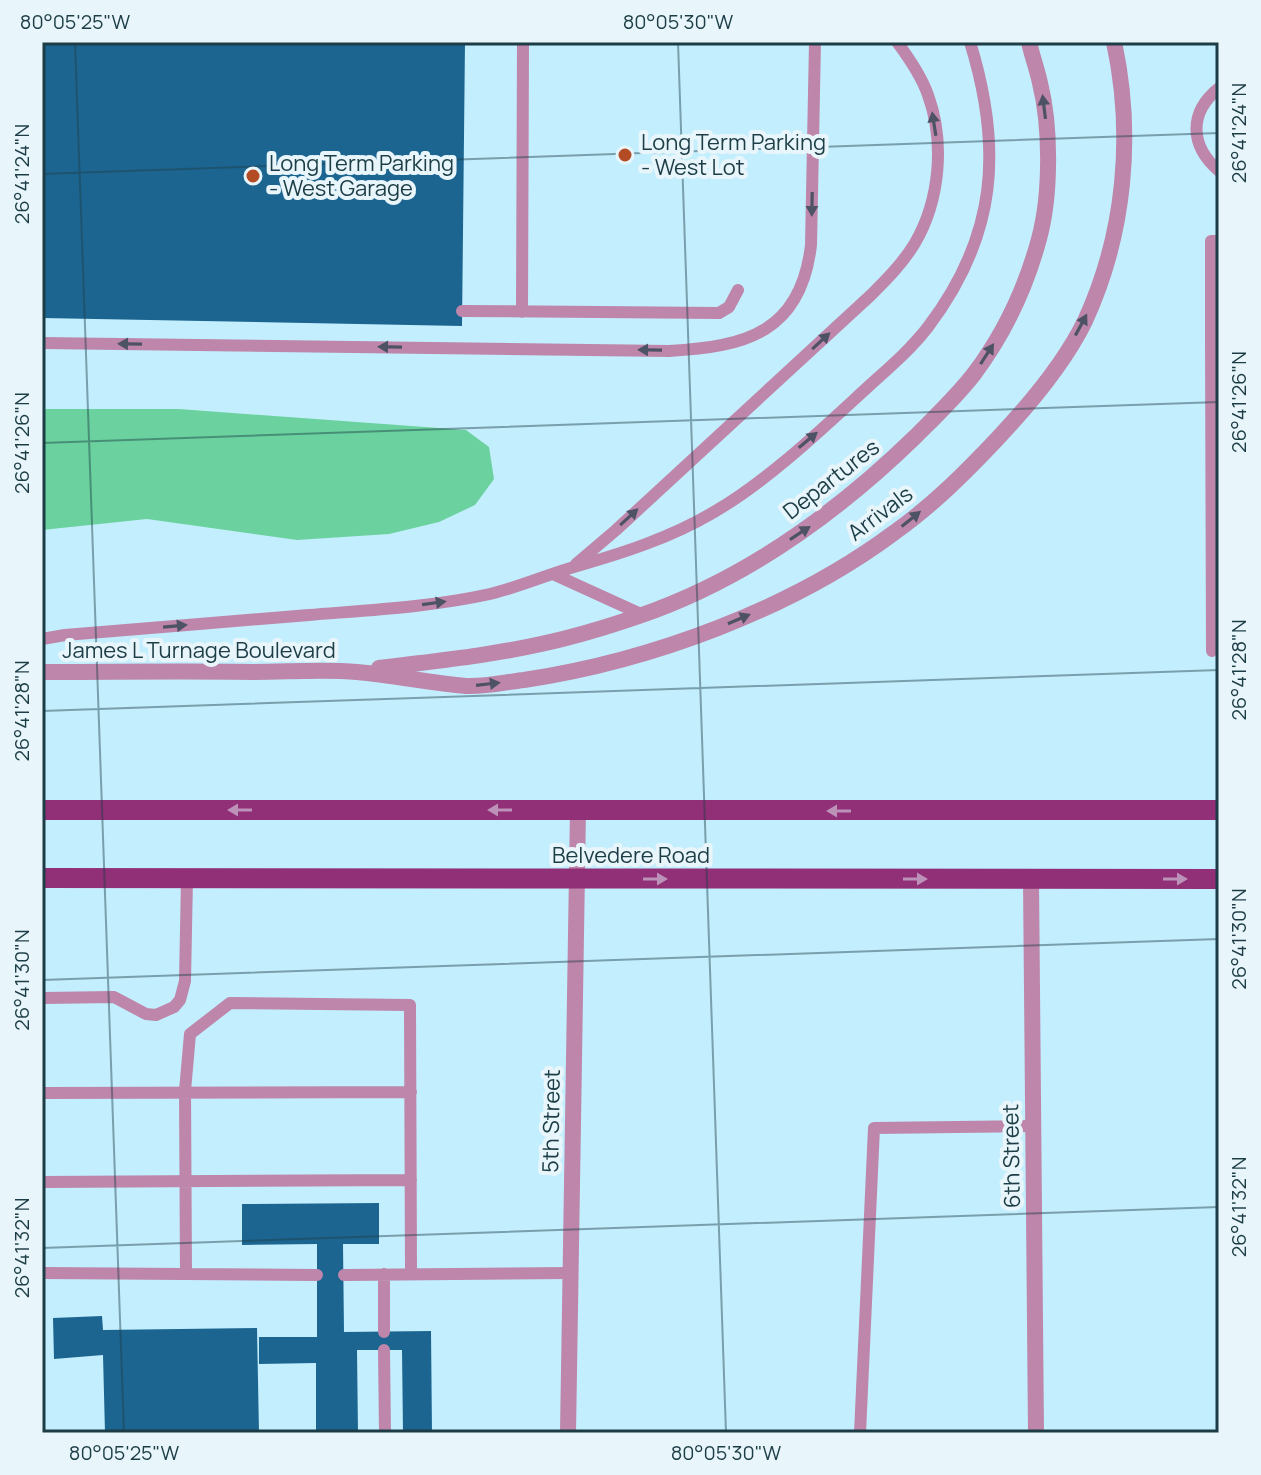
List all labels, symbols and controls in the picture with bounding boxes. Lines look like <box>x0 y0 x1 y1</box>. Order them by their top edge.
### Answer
text: 80°05'25"W <box>20 8 130 35</box>
text: 80°05'30"W <box>623 8 734 35</box>
text: 26°41'24"N <box>1225 83 1252 183</box>
one-way arrow <box>1037 94 1050 119</box>
one-way arrow <box>927 111 940 136</box>
text: 26°41'24"N <box>8 124 35 224</box>
place label: Long Term Parking - West Lot <box>641 127 826 182</box>
marker: Long Term Parking - West Lot <box>616 146 634 164</box>
place label: Long Term Parking - West Garage <box>269 148 454 203</box>
marker: Long Term Parking - West Garage <box>244 167 262 185</box>
one-way arrow <box>806 192 818 217</box>
one-way arrow <box>1075 314 1088 337</box>
one-way arrow <box>811 333 830 351</box>
one-way arrow <box>117 338 142 350</box>
one-way arrow <box>377 341 402 353</box>
one-way arrow <box>637 344 662 357</box>
one-way arrow <box>979 344 994 365</box>
text: 26°41'26"N <box>1225 351 1252 453</box>
text: 26°41'26"N <box>8 392 35 494</box>
street label: Departures <box>777 432 885 526</box>
one-way arrow <box>798 432 818 449</box>
street label: Arrivals <box>841 479 919 547</box>
one-way arrow <box>620 509 639 527</box>
one-way arrow <box>901 512 921 528</box>
one-way arrow <box>789 525 810 540</box>
one-way arrow <box>422 596 447 609</box>
one-way arrow <box>727 612 751 625</box>
one-way arrow <box>163 619 188 632</box>
text: 26°41'28"N <box>1225 619 1252 721</box>
street label: James L Turnage Boulevard <box>62 635 336 665</box>
text: 26°41'28"N <box>8 660 35 762</box>
one-way arrow <box>476 677 501 690</box>
one-way arrow <box>227 804 252 816</box>
one-way arrow <box>487 804 512 816</box>
one-way arrow <box>826 805 851 817</box>
street label: Belvedere Road <box>552 840 710 870</box>
one-way arrow <box>643 873 668 885</box>
one-way arrow <box>903 873 928 885</box>
one-way arrow <box>1163 873 1188 885</box>
text: 26°41'30"N <box>1225 888 1252 990</box>
text: 26°41'30"N <box>8 929 35 1031</box>
street label: 5th Street <box>535 1069 567 1173</box>
street label: 6th Street <box>995 1103 1027 1209</box>
text: 26°41'32"N <box>1225 1157 1252 1257</box>
text: 26°41'32"N <box>8 1198 35 1298</box>
text: 80°05'25"W <box>69 1439 179 1466</box>
text: 80°05'30"W <box>671 1439 782 1466</box>

